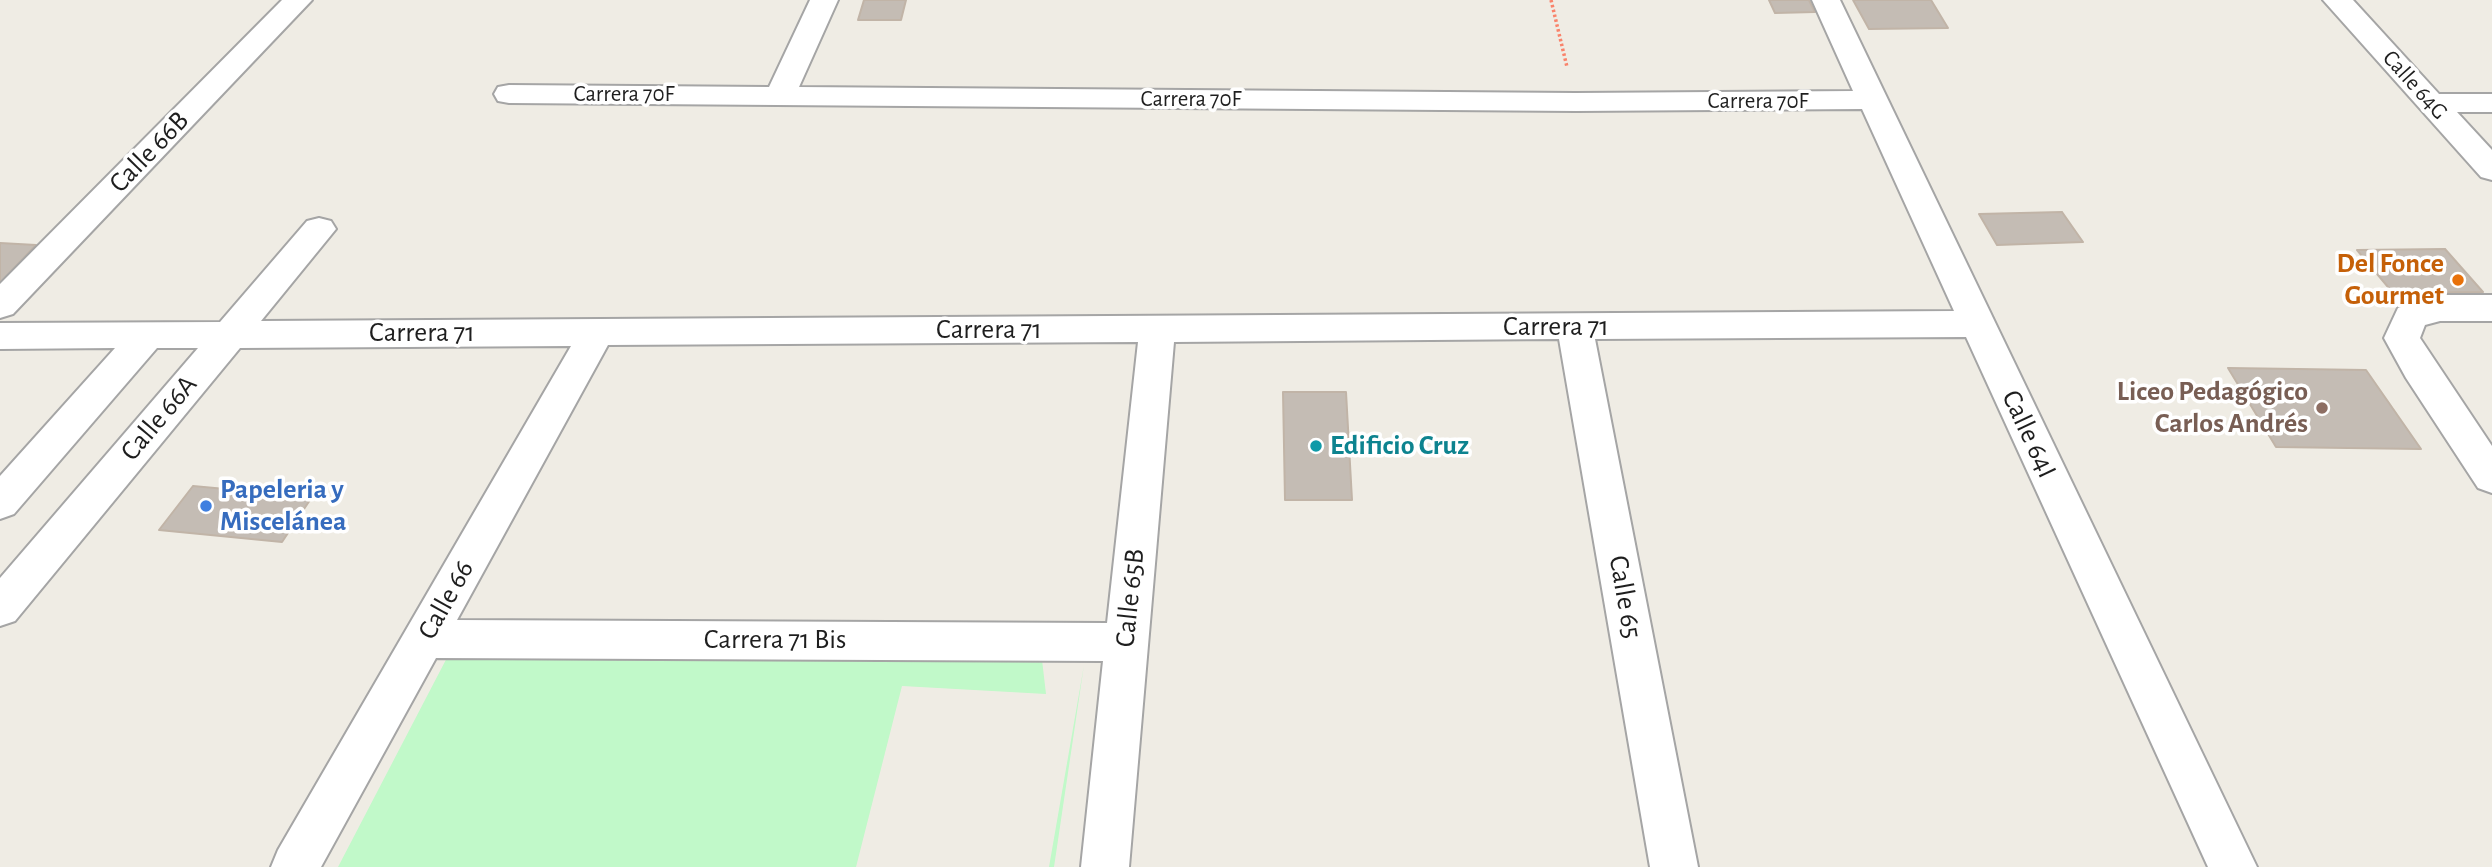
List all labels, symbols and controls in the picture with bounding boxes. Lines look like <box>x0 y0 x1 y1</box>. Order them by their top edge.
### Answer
street label: Calle 64G <box>2377 45 2453 125</box>
street label: Carrera 70F <box>573 80 675 108</box>
street label: Carrera 70F <box>1140 85 1242 113</box>
street label: Carrera 70F <box>1707 87 1809 115</box>
street label: Calle 66B <box>102 104 196 200</box>
place label: Del Fonce Gourmet <box>2337 247 2444 313</box>
marker: Del Fonce Gourmet <box>2450 272 2466 288</box>
street label: Carrera 71 <box>1503 310 1609 344</box>
street label: Carrera 71 <box>936 313 1042 347</box>
street label: Carrera 71 <box>369 316 475 350</box>
street label: Calle 66A <box>114 368 204 468</box>
place label: Liceo Pedagógico Carlos Andrés <box>2117 375 2308 441</box>
street label: Calle 64I <box>1994 385 2064 483</box>
marker: Liceo Pedagógico Carlos Andrés <box>2314 400 2330 416</box>
place label: Edificio Cruz <box>1330 429 1469 463</box>
marker: Edificio Cruz <box>1308 438 1324 454</box>
place label: Papeleria y Miscelánea <box>220 473 346 539</box>
marker: Papeleria y Miscelánea <box>198 498 214 514</box>
street label: Calle 65B <box>1108 547 1152 649</box>
street label: Calle 65 <box>1601 553 1649 641</box>
street label: Calle 66 <box>411 555 481 645</box>
street label: Carrera 71 Bis <box>704 623 846 657</box>

